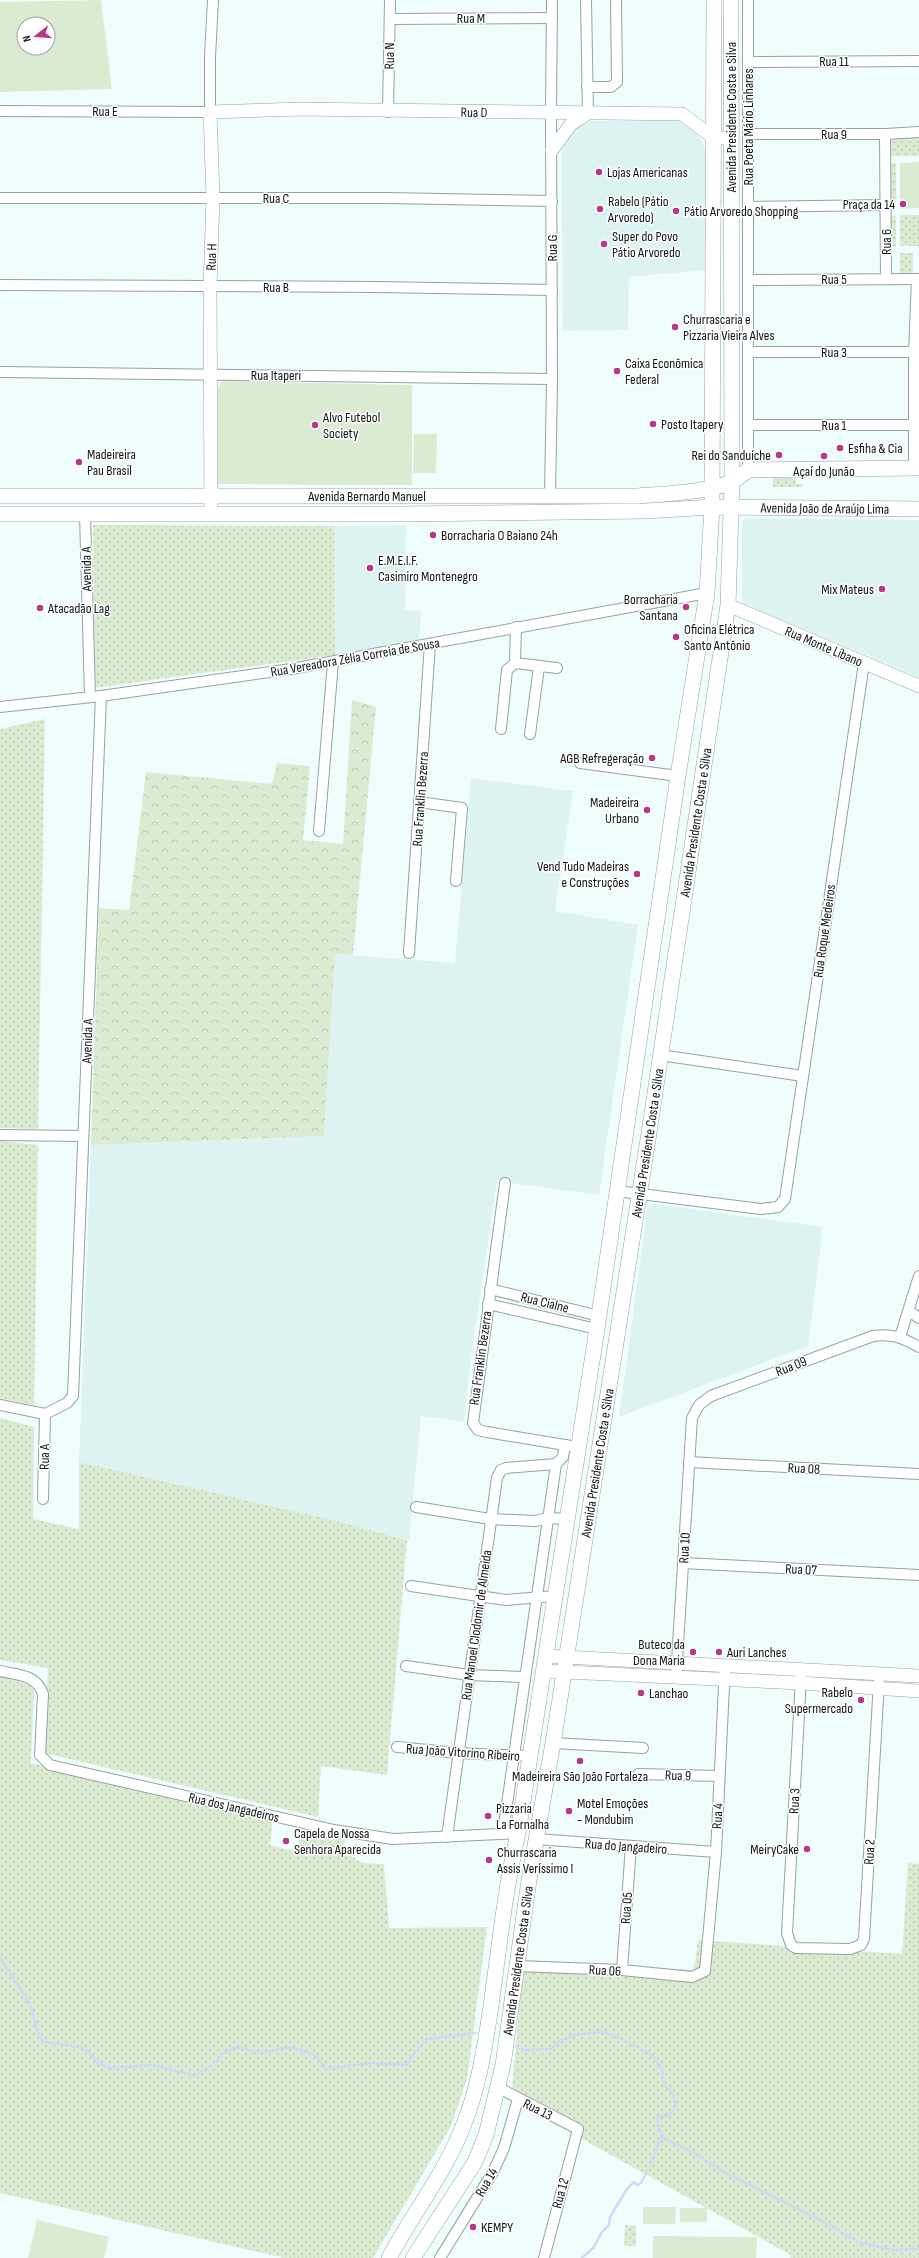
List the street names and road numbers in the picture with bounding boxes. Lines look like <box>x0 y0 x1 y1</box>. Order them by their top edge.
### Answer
street label: Rua M <box>457 10 485 27</box>
street label: Rua N <box>381 42 398 70</box>
street label: Avenida Presidente Costa e Silva <box>723 42 740 193</box>
street label: Rua 11 <box>819 53 849 70</box>
street label: Rua Poeta Mário Linhares <box>740 68 757 186</box>
street label: Rua E <box>92 103 118 120</box>
street label: Rua D <box>460 104 488 121</box>
street label: Rua 9 <box>821 126 847 143</box>
street label: Rua C <box>263 190 290 207</box>
street label: Rua 6 <box>878 229 895 255</box>
street label: Rua G <box>544 235 561 261</box>
street label: Rua H <box>203 243 220 271</box>
street label: Rua 5 <box>821 271 847 288</box>
street label: Rua B <box>263 279 289 296</box>
street label: Rua 3 <box>821 344 847 361</box>
street label: Rua Itaperi <box>251 367 301 384</box>
street label: Rua 1 <box>822 417 847 434</box>
street label: Avenida Bernardo Manuel <box>307 488 426 505</box>
street label: Avenida João de Araújo Lima <box>759 499 889 518</box>
street label: Avenida A <box>78 545 95 593</box>
street label: Rua Monte Líbano <box>782 622 865 671</box>
street label: Rua Vereadora Zélia Correia de Sousa <box>269 634 441 681</box>
street label: Avenida Presidente Costa e Silva <box>676 747 716 899</box>
street label: Rua Franklin Bezerra <box>409 751 432 847</box>
street label: Rua Roque Medeiros <box>810 883 839 979</box>
street label: Avenida A <box>78 1017 97 1065</box>
street label: Avenida Presidente Costa e Silva <box>628 1067 668 1219</box>
street label: Rua Cialne <box>519 1288 571 1317</box>
street label: Rua Franklin Bezerra <box>465 1310 496 1406</box>
street label: Rua 09 <box>773 1353 809 1380</box>
street label: Avenida Presidente Costa e Silva <box>577 1387 618 1540</box>
street label: Rua A <box>36 1443 53 1470</box>
street label: Rua 08 <box>787 1459 821 1478</box>
street label: Rua 10 <box>675 1532 694 1564</box>
street label: Rua Manoel Clodomir de Almeida <box>458 1549 495 1701</box>
street label: Rua 07 <box>785 1560 818 1579</box>
street label: Rua João Vitorino Ribeiro <box>405 1740 521 1765</box>
street label: Rua 9 <box>665 1767 691 1784</box>
street label: Rua 3 <box>785 1788 804 1814</box>
street label: Rua dos Jangadeiros <box>187 1789 281 1826</box>
street label: Rua 4 <box>708 1803 727 1829</box>
street label: Rua do Jangadeiro <box>584 1835 668 1858</box>
street label: Rua 2 <box>860 1839 879 1865</box>
street label: Avenida Presidente Costa e Silva <box>499 1885 537 2037</box>
street label: Rua 05 <box>617 1891 636 1924</box>
street label: Rua 06 <box>588 1961 622 1980</box>
street label: Rua 13 <box>520 2095 555 2124</box>
street label: Rua 14 <box>471 2165 502 2200</box>
street label: Rua 12 <box>548 2176 573 2210</box>

